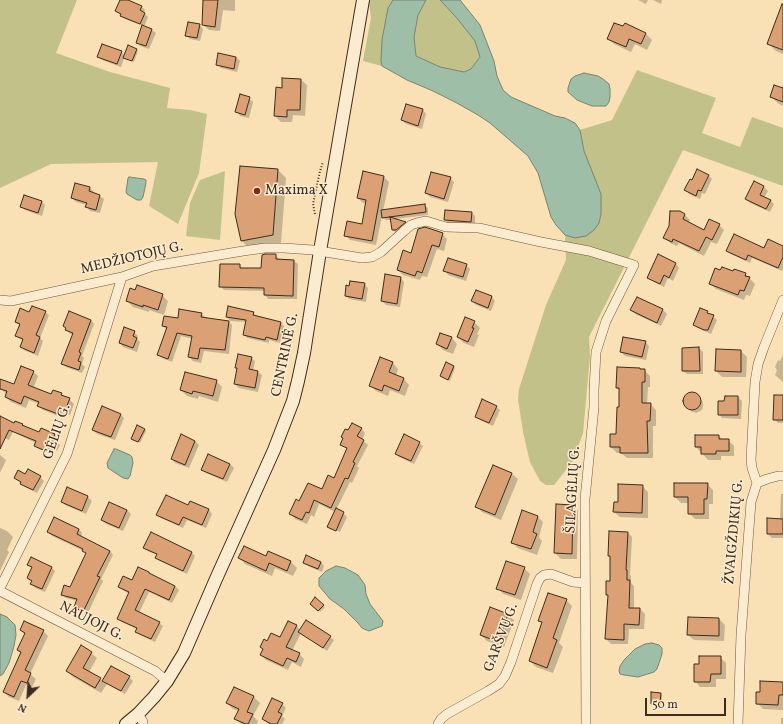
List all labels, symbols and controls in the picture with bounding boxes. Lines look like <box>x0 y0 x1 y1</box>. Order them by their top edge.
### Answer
place label: Maxima X <box>265 183 328 199</box>
marker: Maxima X <box>252 186 262 196</box>
street label: MEDŽIOTOJŲ G. <box>79 239 185 279</box>
street label: CENTRINĖ G. <box>269 311 303 399</box>
street label: GĖLIŲ G. <box>41 402 75 462</box>
street label: ŠILAGĖLIŲ G. <box>563 446 585 534</box>
street label: ŽVAIGŽDIKIŲ G. <box>722 479 748 585</box>
street label: NAUJOJI G. <box>56 599 126 645</box>
street label: GARŠVŲ G. <box>481 601 523 675</box>
north arrow <box>8 676 48 716</box>
scale bar <box>647 690 728 716</box>
text: 50 m <box>652 697 678 713</box>
text: N <box>16 699 30 716</box>

